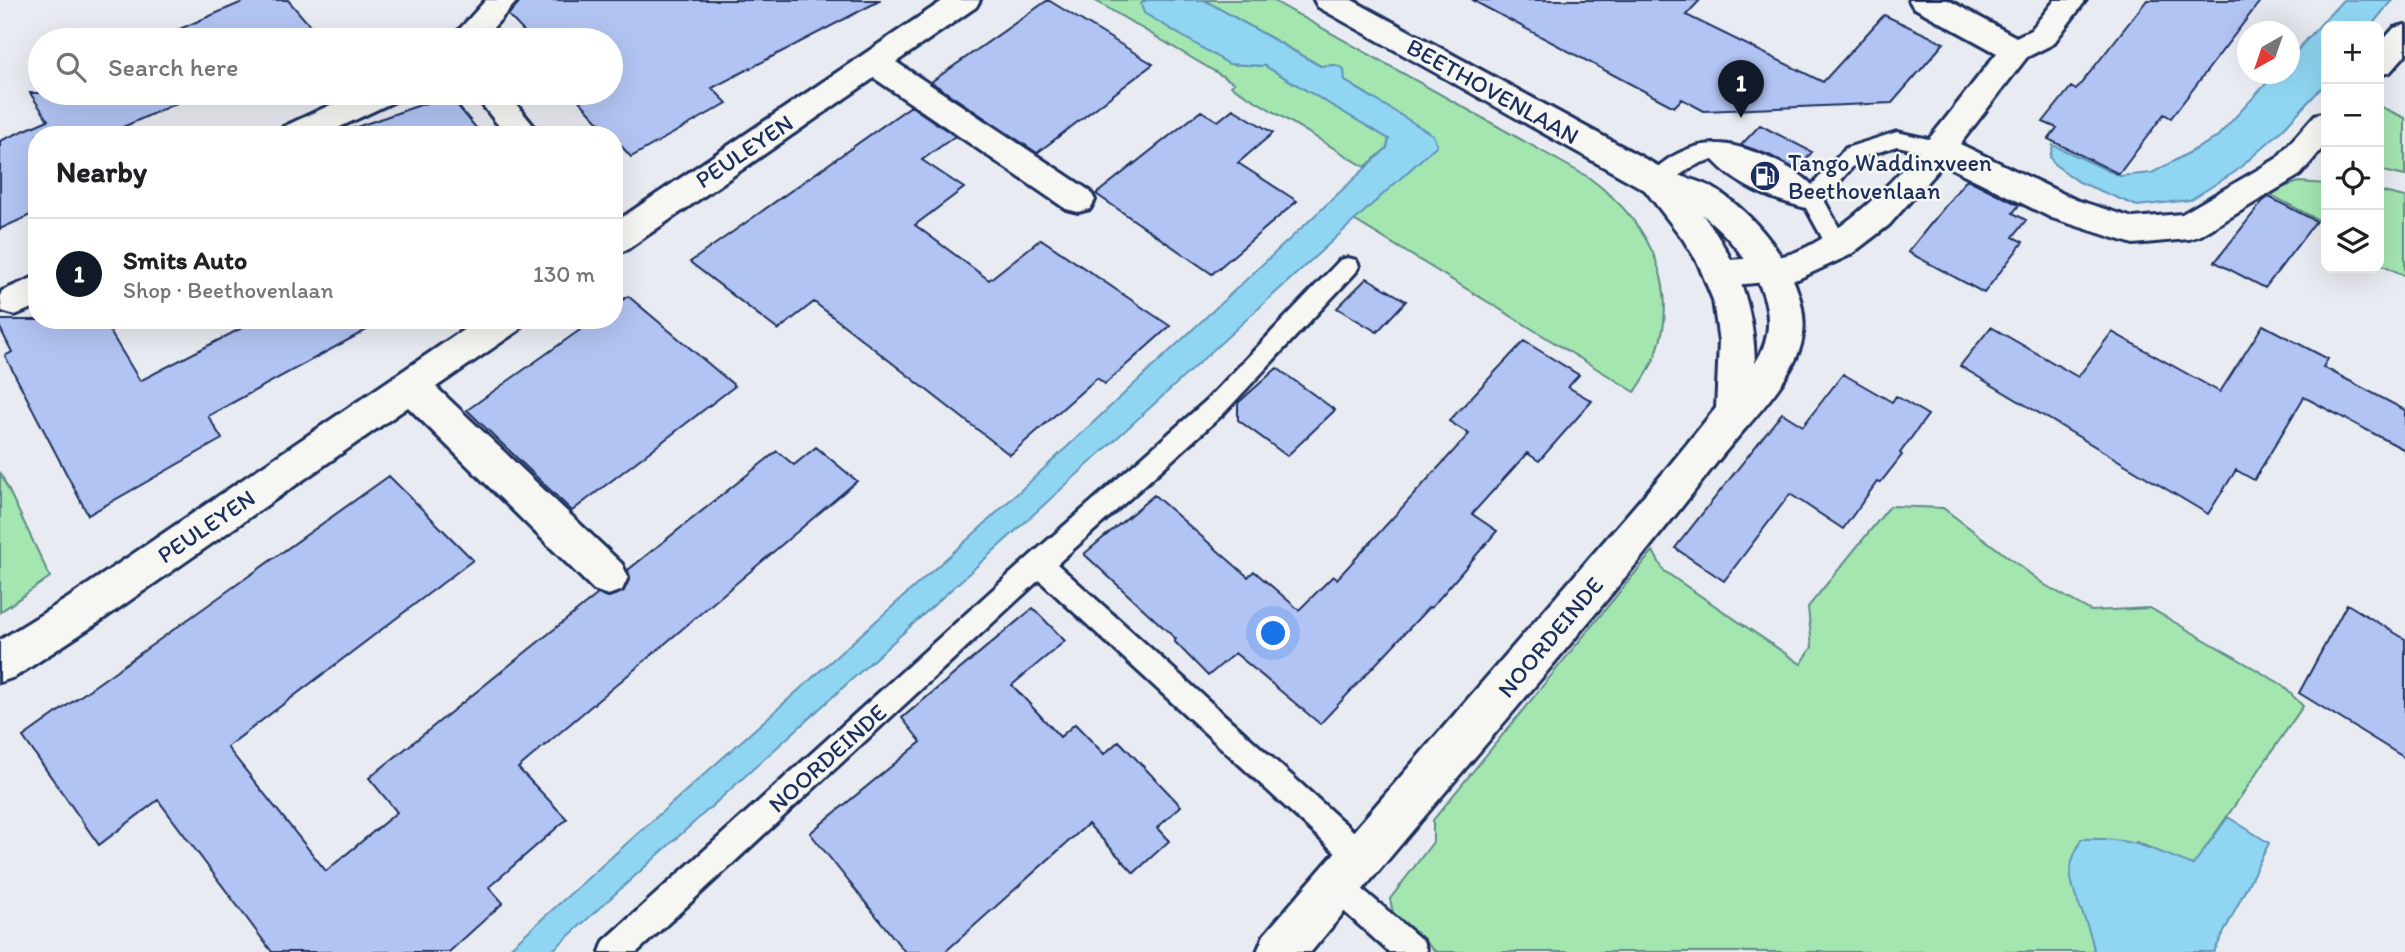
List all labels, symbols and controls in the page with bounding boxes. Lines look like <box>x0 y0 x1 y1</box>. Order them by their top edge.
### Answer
north arrow <box>2237 21 2300 84</box>
map controls <box>2321 21 2384 273</box>
button: + <box>2321 21 2384 84</box>
search box <box>28 28 623 105</box>
street label: BEETHOVENLAAN <box>1402 32 1584 150</box>
icon: search <box>52 48 90 86</box>
text: Search here <box>108 51 238 83</box>
pin: 1 <box>1718 60 1764 118</box>
button: − <box>2321 84 2384 147</box>
street label: PEULEYEN <box>690 108 798 194</box>
button: locate <box>2321 147 2384 210</box>
place label: Tango Waddinxveen Beethovenlaan <box>1788 148 1992 205</box>
text: Nearby <box>56 153 147 190</box>
fuel station icon: Tango Waddinxveen Beethovenlaan <box>1748 159 1782 193</box>
button: layers <box>2321 210 2384 273</box>
text: Smits Auto <box>123 244 247 276</box>
text: 1 <box>74 260 84 288</box>
text: 130 m <box>533 260 595 288</box>
text: Shop · Beethovenlaan <box>123 276 334 304</box>
street label: PEULEYEN <box>152 483 260 569</box>
street label: NOORDEINDE <box>1491 571 1609 703</box>
your location <box>1256 616 1290 650</box>
street label: NOORDEINDE <box>762 697 892 819</box>

